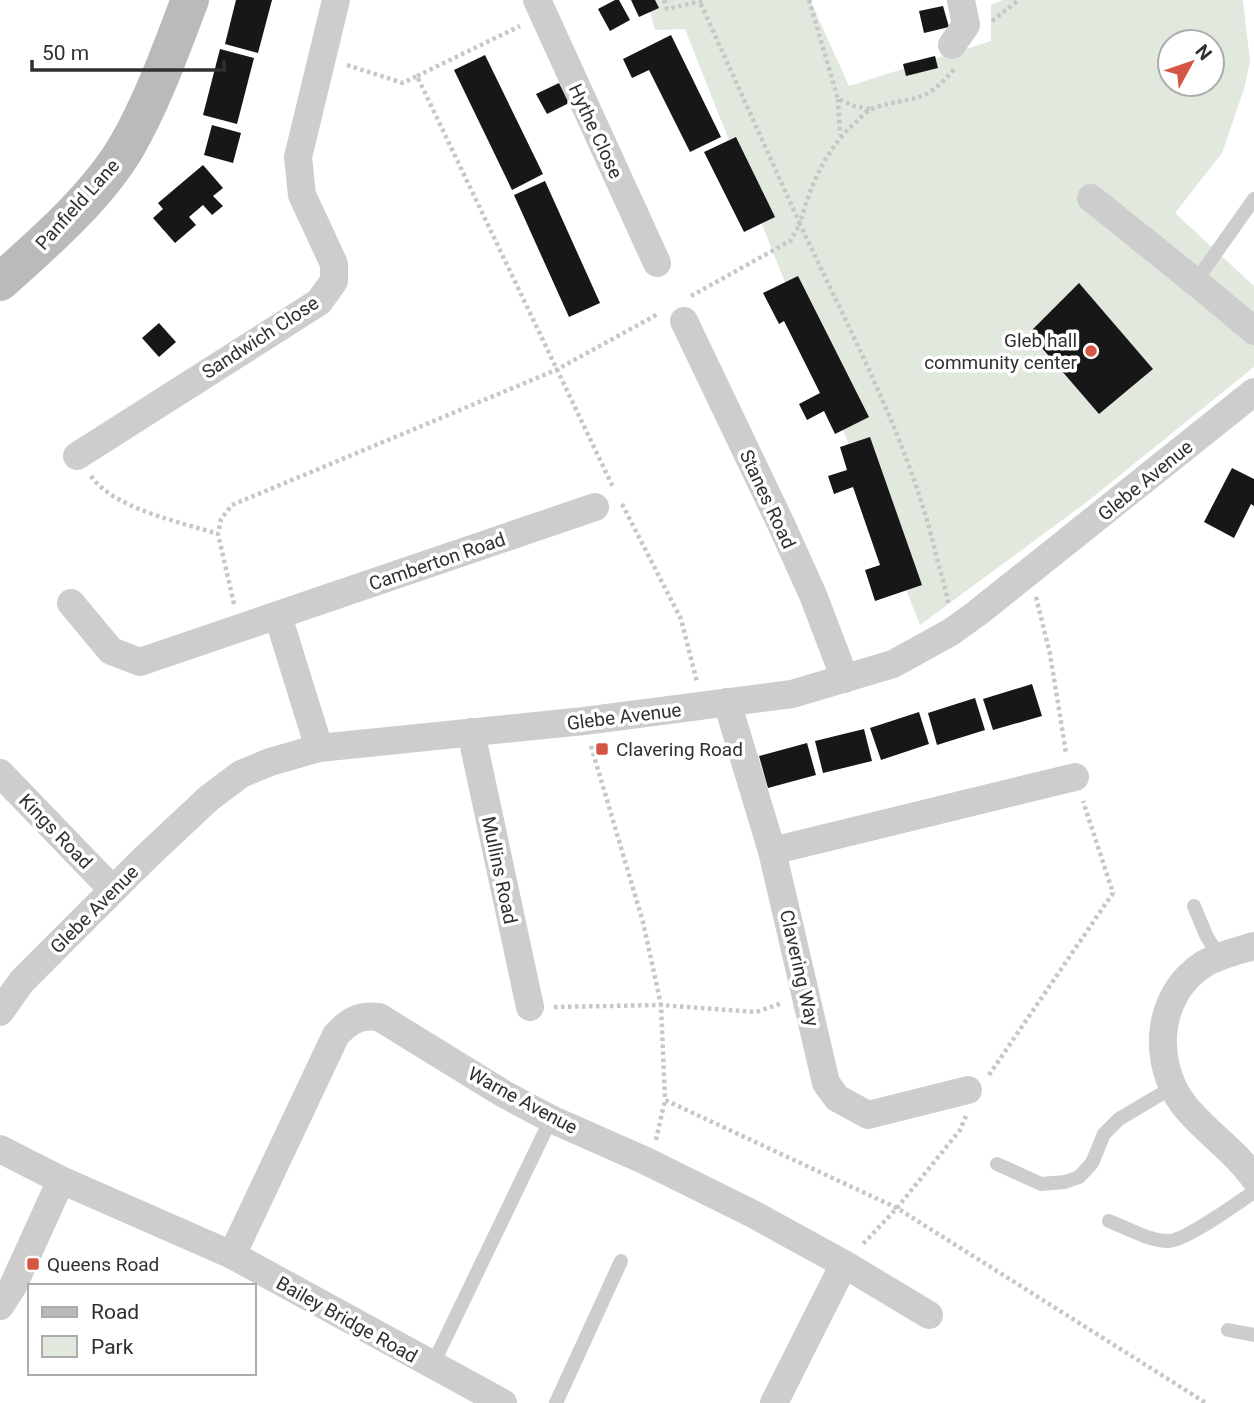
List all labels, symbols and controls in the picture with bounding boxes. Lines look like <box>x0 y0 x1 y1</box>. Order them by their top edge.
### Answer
scale bar <box>32 28 224 72</box>
north arrow <box>1156 28 1226 98</box>
text: N <box>1191 40 1217 65</box>
text: 50 m <box>42 41 89 65</box>
street label: Hythe Close <box>564 80 627 182</box>
street label: Panfield Lane <box>31 154 124 255</box>
street label: Sandwich Close <box>198 291 323 384</box>
place label: Gleb hall community center <box>924 329 1078 374</box>
marker: Gleb hall community center <box>1083 343 1099 359</box>
street label: Glebe Avenue <box>1093 435 1197 526</box>
street label: Stanes Road <box>735 446 800 552</box>
street label: Camberton Road <box>366 527 508 596</box>
street label: Glebe Avenue <box>565 698 683 735</box>
place label: Clavering Road <box>616 738 743 761</box>
marker: Clavering Road <box>594 741 610 757</box>
street label: Kings Road <box>14 789 97 874</box>
street label: Mullins Road <box>477 814 522 926</box>
street label: Glebe Avenue <box>45 860 143 958</box>
street label: Clavering Way <box>775 908 824 1029</box>
street label: Warne Avenue <box>464 1062 581 1139</box>
place label: Queens Road <box>47 1253 159 1276</box>
marker: Queens Road <box>25 1256 41 1272</box>
street label: Bailey Bridge Road <box>272 1271 421 1368</box>
legend <box>28 1284 256 1375</box>
text: Road <box>91 1300 139 1324</box>
text: Park <box>91 1335 134 1359</box>

